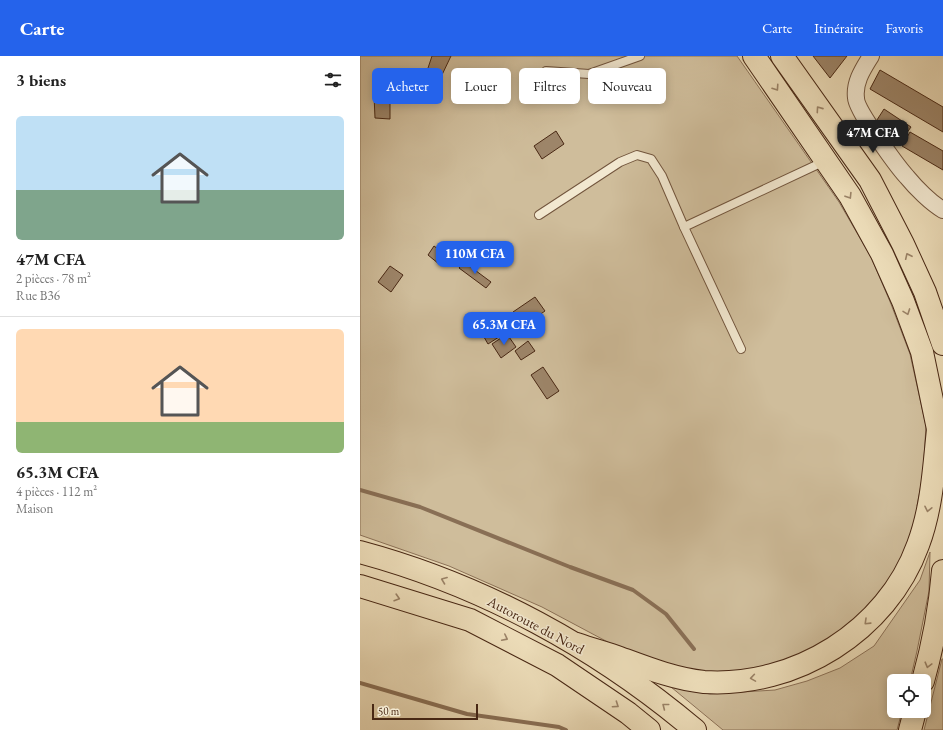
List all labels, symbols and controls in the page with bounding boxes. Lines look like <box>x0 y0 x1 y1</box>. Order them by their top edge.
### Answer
text: Carte <box>20 16 64 41</box>
text: Carte <box>762 19 792 37</box>
text: Itinéraire <box>814 19 864 37</box>
text: Favoris <box>886 19 923 37</box>
chip: Acheter <box>372 68 443 104</box>
chip: Louer <box>451 68 511 104</box>
chip: Filtres <box>519 68 580 104</box>
chip: Nouveau <box>588 68 666 104</box>
text: 3 biens <box>16 69 66 91</box>
icon: filters <box>322 69 344 91</box>
one-way arrow <box>771 84 778 91</box>
one-way arrow <box>817 107 824 114</box>
pin: 47M CFA <box>836 120 910 154</box>
text: 47M CFA <box>846 124 900 141</box>
icon: home <box>144 142 216 214</box>
one-way arrow <box>845 192 852 199</box>
pin: 110M CFA <box>434 241 516 275</box>
text: 110M CFA <box>445 245 505 262</box>
text: 47M CFA <box>16 248 86 270</box>
one-way arrow <box>905 252 913 259</box>
text: 2 pièces · 78 m² <box>16 270 91 287</box>
text: Rue B36 <box>16 287 60 304</box>
one-way arrow <box>903 308 911 315</box>
pin: 65.3M CFA <box>458 312 550 346</box>
text: 65.3M CFA <box>472 316 536 333</box>
icon: home <box>144 355 216 427</box>
text: 65.3M CFA <box>16 461 99 483</box>
text: 4 pièces · 112 m² <box>16 483 97 500</box>
text: Maison <box>16 500 53 517</box>
one-way arrow <box>924 506 932 512</box>
one-way arrow <box>440 577 447 585</box>
street label: Autoroute du Nord <box>484 591 588 659</box>
one-way arrow <box>394 593 401 602</box>
one-way arrow <box>864 617 872 625</box>
one-way arrow <box>501 633 508 641</box>
one-way arrow <box>924 662 932 668</box>
one-way arrow <box>750 673 756 682</box>
map controls <box>887 674 931 718</box>
button: locate <box>887 674 931 718</box>
one-way arrow <box>612 700 619 708</box>
scale bar <box>372 702 478 721</box>
one-way arrow <box>662 703 669 710</box>
text: 50 m <box>378 704 399 718</box>

